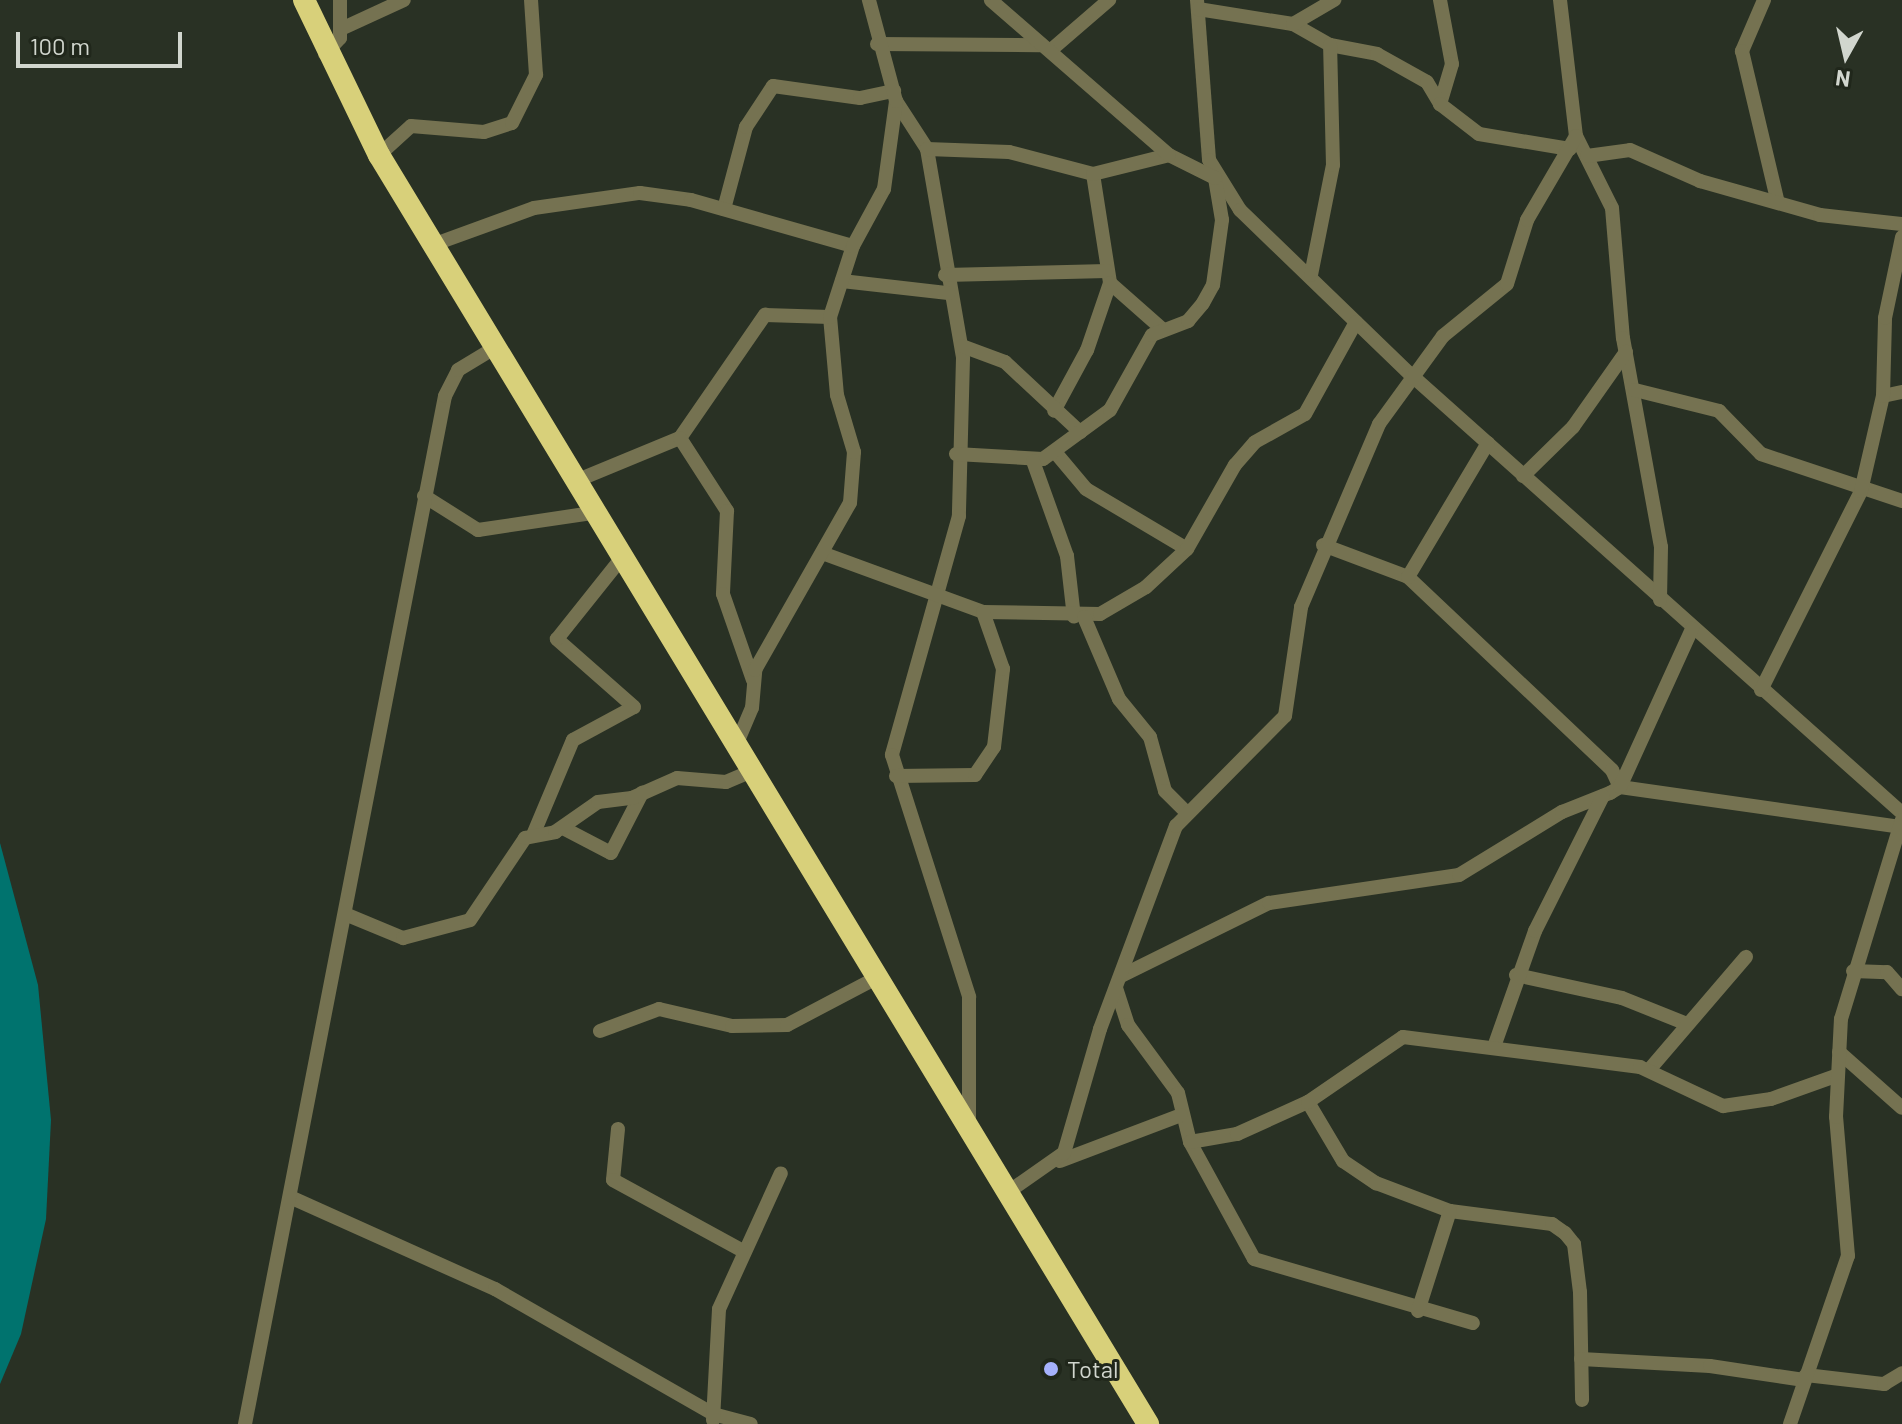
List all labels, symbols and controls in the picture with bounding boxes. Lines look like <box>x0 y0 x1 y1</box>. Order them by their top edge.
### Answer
scale bar <box>20 16 186 66</box>
north arrow <box>1806 16 1886 96</box>
text: 100 m <box>30 31 90 60</box>
text: N <box>1834 66 1852 94</box>
place label: Total <box>1067 1355 1118 1383</box>
marker: Total <box>1042 1360 1060 1378</box>

